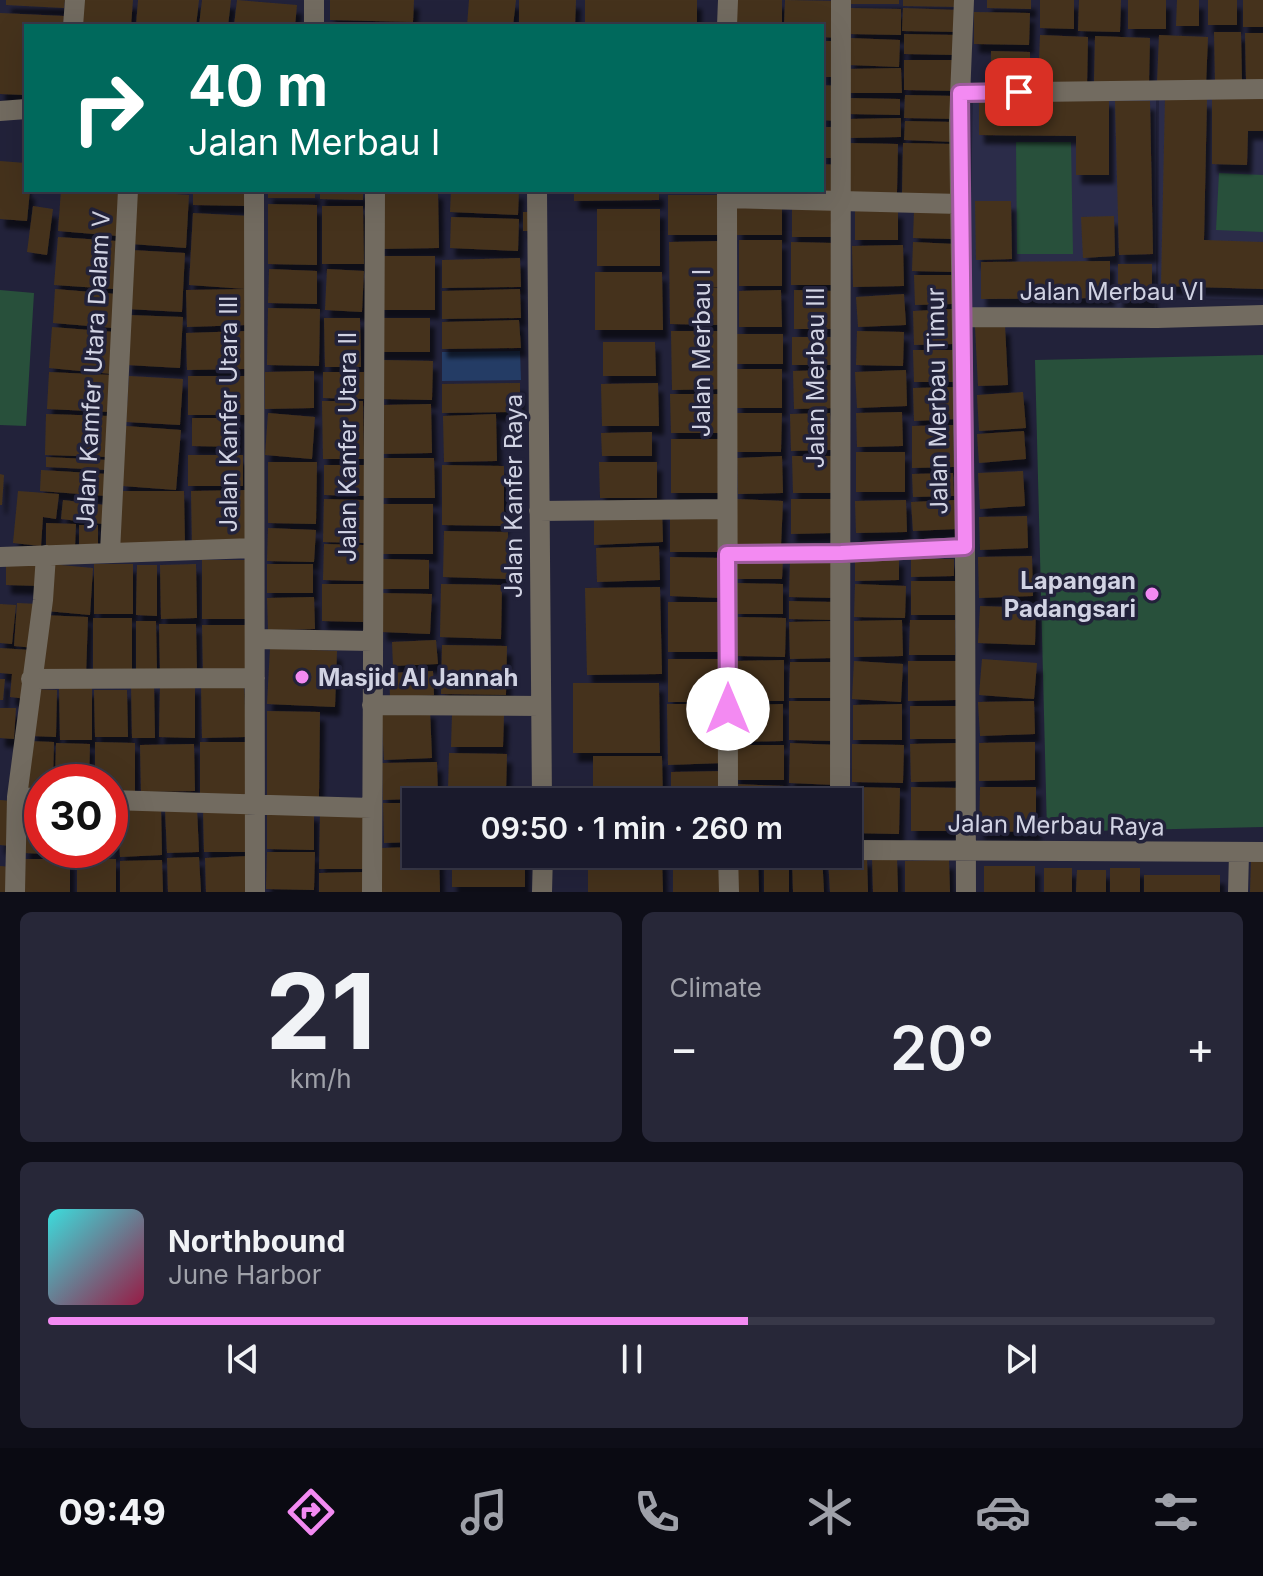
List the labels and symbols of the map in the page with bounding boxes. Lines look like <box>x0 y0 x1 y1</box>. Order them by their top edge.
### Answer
pin <box>985 58 1053 126</box>
street label: Jalan Kamfer Utara Dalam V <box>70 210 116 530</box>
street label: Jalan Merbau I <box>687 269 716 437</box>
street label: Jalan Merbau VI <box>1020 277 1204 306</box>
street label: Jalan Merbau III <box>801 287 830 469</box>
street label: Jalan Merbau Timur <box>921 287 953 515</box>
street label: Jalan Kanfer Utara III <box>214 295 243 533</box>
street label: Jalan Kanfer Utara II <box>333 332 362 562</box>
street label: Jalan Kanfer Raya <box>499 394 528 598</box>
place label: Lapangan Padangsari <box>1004 566 1136 623</box>
marker: Lapangan Padangsari <box>1143 585 1161 603</box>
place label: Masjid Al Jannah <box>318 663 518 692</box>
position arrow <box>686 667 770 751</box>
marker: Masjid Al Jannah <box>293 668 311 686</box>
speed limit sign: 30 <box>24 764 128 868</box>
street label: Jalan Merbau Raya <box>947 809 1165 841</box>

